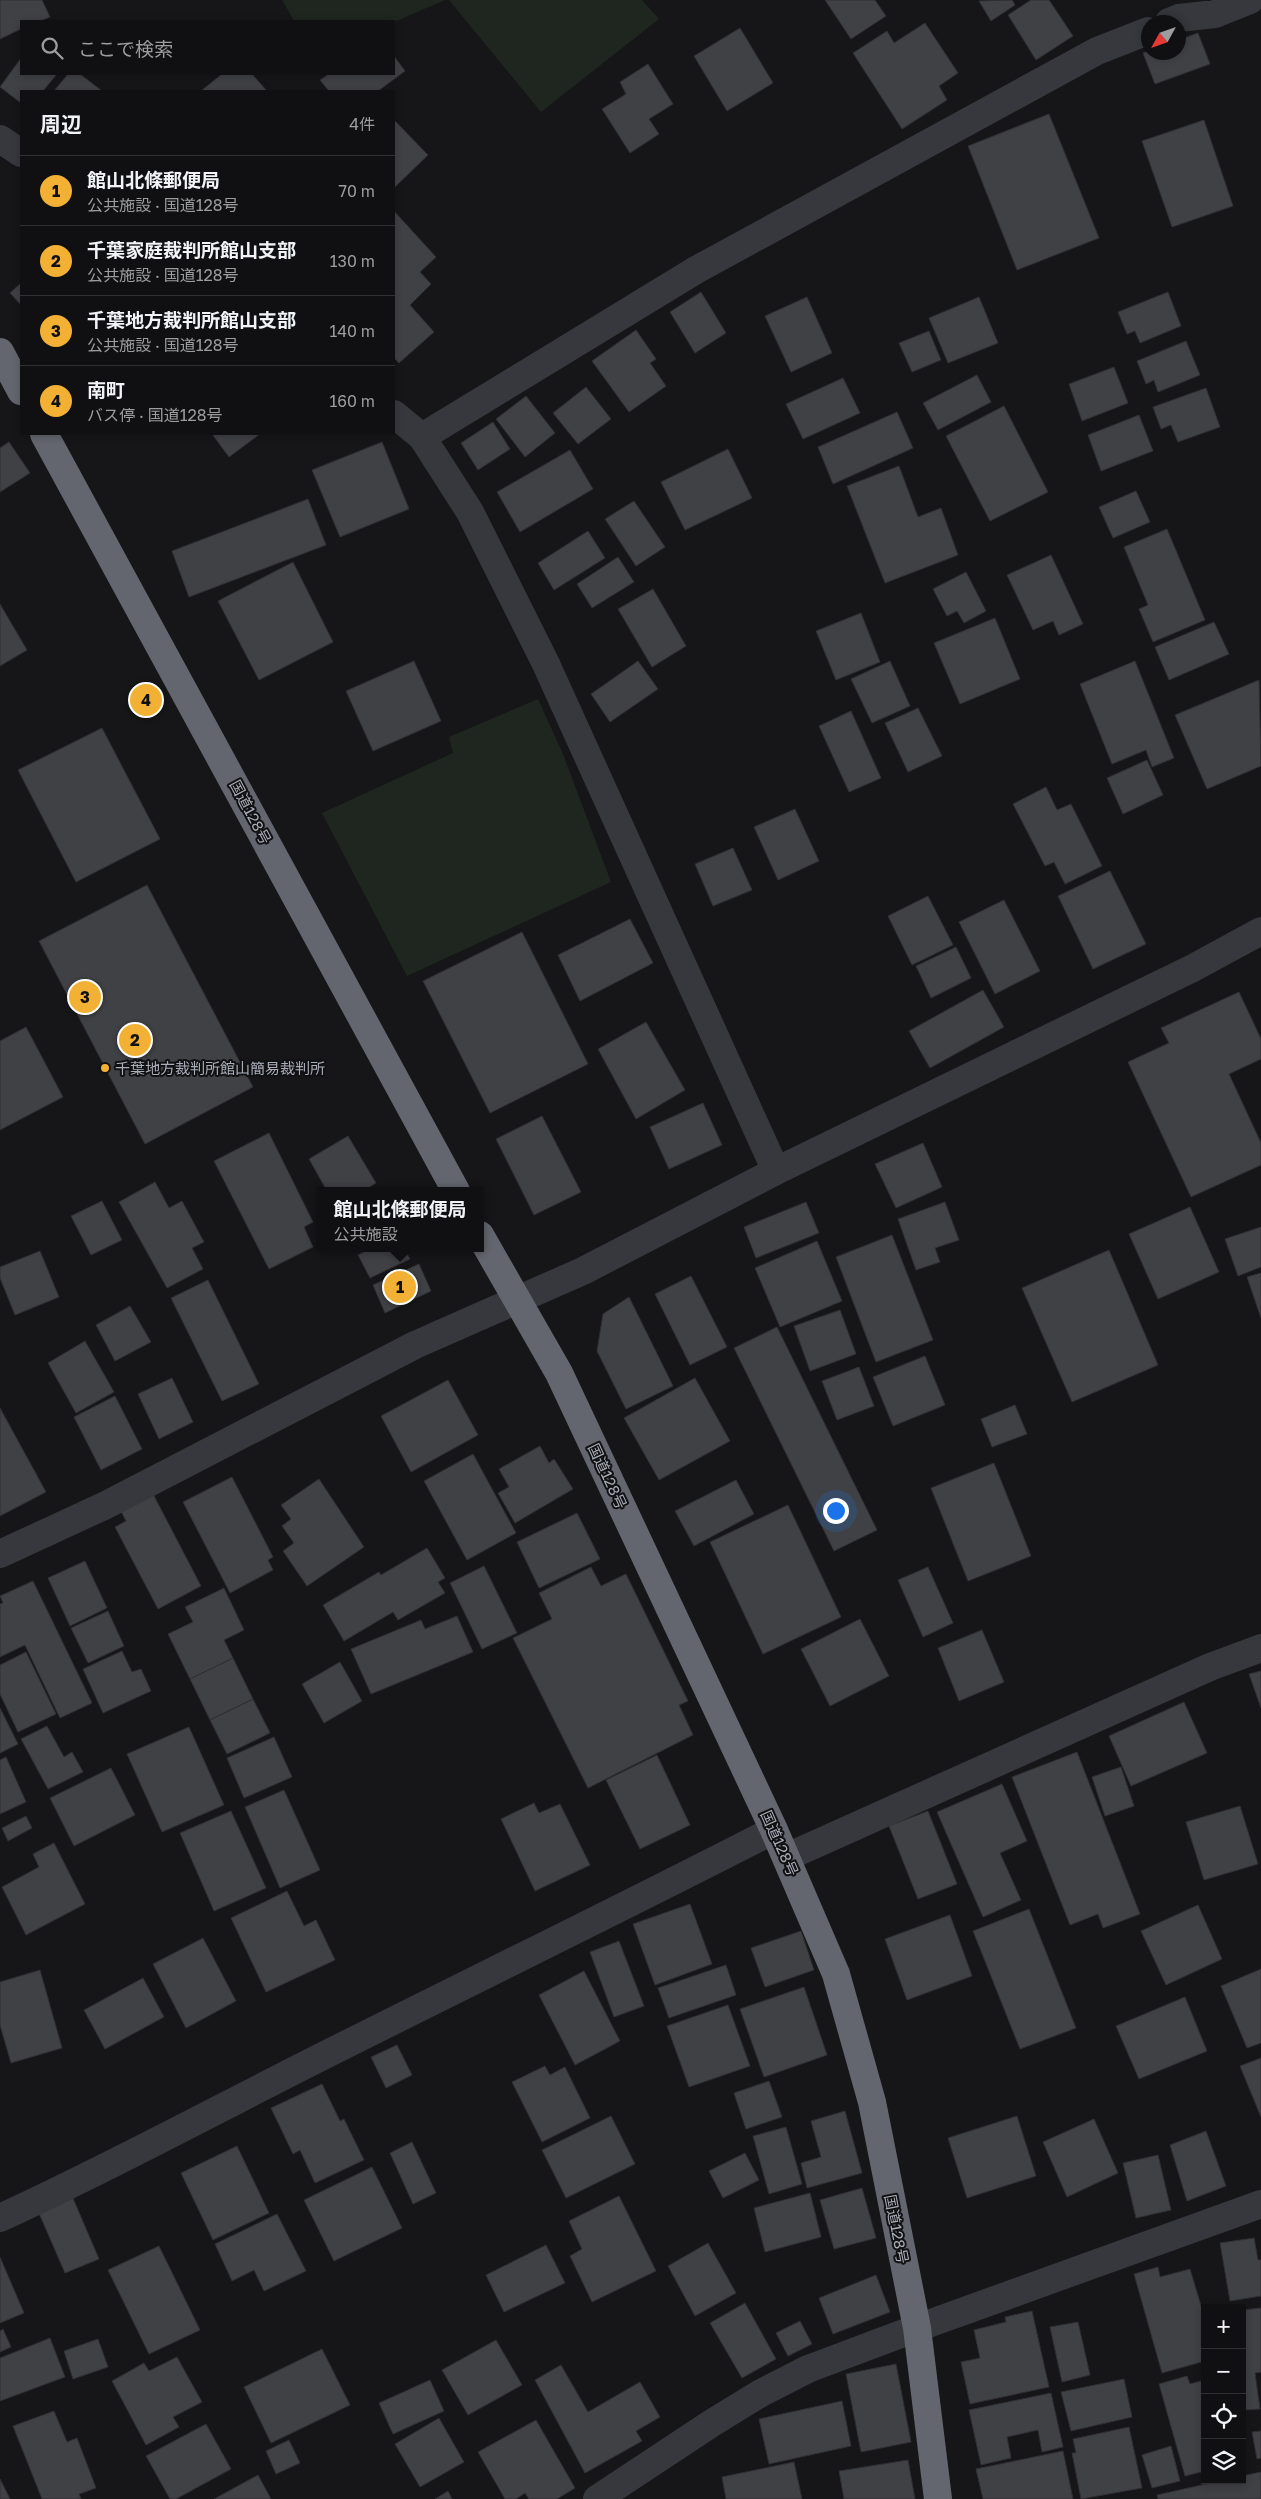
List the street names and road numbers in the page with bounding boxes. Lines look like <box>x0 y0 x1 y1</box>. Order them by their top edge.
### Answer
street label: 国道128号 <box>227 777 275 847</box>
street label: 国道128号 <box>585 1440 631 1512</box>
street label: 国道128号 <box>758 1807 802 1879</box>
street label: 国道128号 <box>881 2193 913 2265</box>

